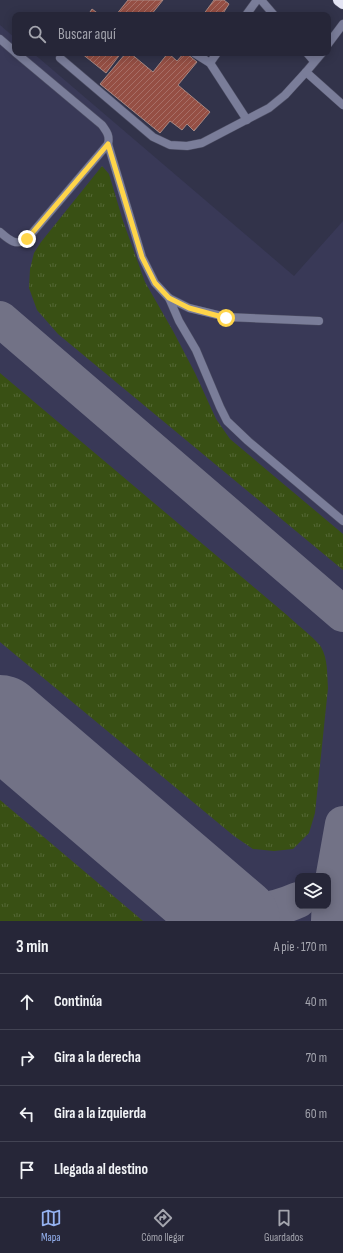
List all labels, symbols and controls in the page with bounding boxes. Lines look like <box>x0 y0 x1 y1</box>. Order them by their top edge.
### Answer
search box <box>12 12 331 56</box>
icon: search <box>26 23 48 45</box>
text: Buscar aquí <box>58 25 116 44</box>
route end <box>18 230 36 248</box>
route start <box>217 309 235 327</box>
map controls <box>295 873 331 909</box>
button: layers <box>295 873 331 909</box>
text: 3 min <box>16 937 49 957</box>
text: A pie · 170 m <box>274 939 327 955</box>
icon: ahead <box>16 991 38 1013</box>
text: Continúa <box>54 992 102 1011</box>
text: 40 m <box>305 994 327 1010</box>
icon: right <box>16 1047 38 1069</box>
text: Gira a la derecha <box>54 1048 141 1067</box>
text: 70 m <box>306 1050 327 1066</box>
icon: left <box>16 1103 38 1125</box>
text: Gira a la izquierda <box>54 1104 146 1123</box>
text: 60 m <box>305 1106 327 1122</box>
icon: arrive <box>16 1159 38 1181</box>
text: Llegada al destino <box>54 1160 148 1179</box>
tab: Mapa <box>40 1207 62 1244</box>
tab: Cómo llegar <box>141 1207 185 1244</box>
tab: Guardados <box>264 1207 303 1244</box>

